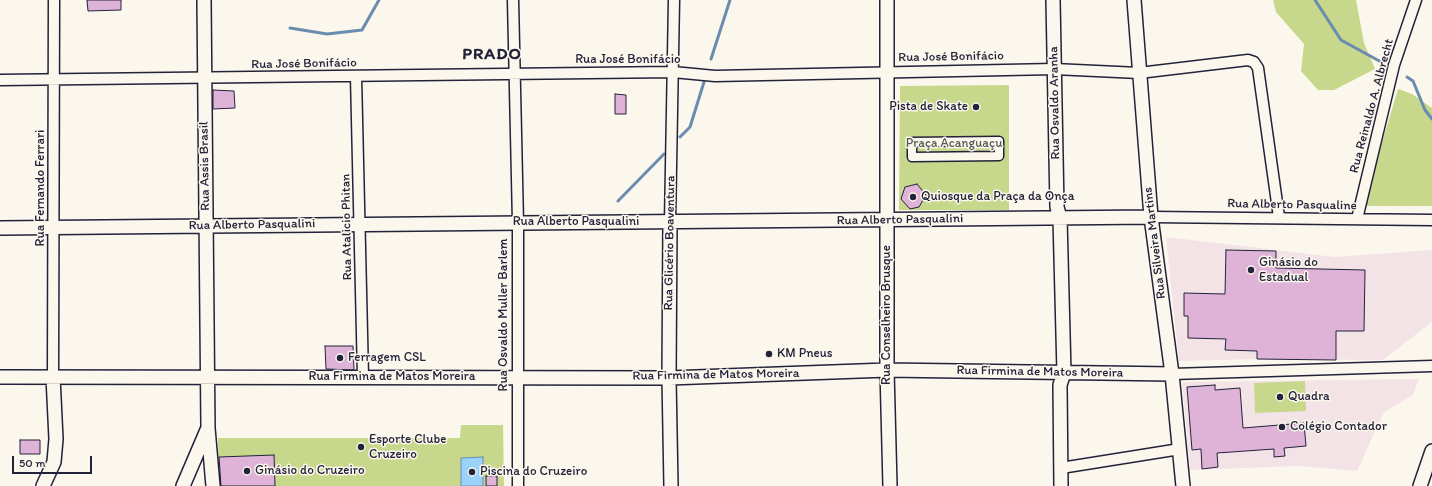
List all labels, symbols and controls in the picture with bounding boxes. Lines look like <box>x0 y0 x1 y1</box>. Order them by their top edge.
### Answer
street label: Rua Reinaldo A. Albrecht <box>1347 37 1397 175</box>
district label: PRADO <box>462 45 522 65</box>
street label: Rua Osvaldo Aranha <box>1046 46 1064 160</box>
street label: Rua José Bonifácio <box>898 48 1004 66</box>
street label: Rua José Bonifácio <box>575 52 681 68</box>
street label: Rua José Bonifácio <box>251 55 357 73</box>
place label: Pista de Skate <box>889 99 968 115</box>
marker: Pista de Skate <box>971 102 981 112</box>
street label: Rua Assis Brasil <box>196 121 214 211</box>
street label: Rua Fernando Ferrari <box>33 130 49 246</box>
park label: Praça Acanguaçu <box>906 136 1002 152</box>
street label: Rua Atalicio Phitan <box>338 174 356 280</box>
street label: Rua Glicério Boaventura <box>661 175 679 311</box>
street label: Rua Silveira Martins <box>1140 186 1170 300</box>
place label: Quiosque da Praça da Onça <box>921 189 1074 205</box>
marker: Quiosque da Praça da Onça <box>908 192 918 202</box>
street label: Rua Alberto Pasqualine <box>1227 196 1357 214</box>
street label: Rua Alberto Pasqualini <box>837 211 963 229</box>
street label: Rua Alberto Pasqualini <box>513 214 639 230</box>
street label: Rua Alberto Pasqualini <box>189 216 315 234</box>
street label: Rua Osvaldo Muller Barlem <box>496 239 512 391</box>
street label: Rua Conselheiro Brusque <box>879 245 895 385</box>
place label: Ginásio do Estadual <box>1259 255 1318 286</box>
marker: Ginásio do Estadual <box>1246 265 1256 275</box>
place label: KM Pneus <box>777 346 833 362</box>
marker: KM Pneus <box>764 349 774 359</box>
place label: Ferragem CSL <box>348 350 426 366</box>
marker: Ferragem CSL <box>335 353 345 363</box>
street label: Rua Firmina de Matos Moreira <box>956 363 1124 381</box>
street label: Rua Firmina de Matos Moreira <box>632 366 800 384</box>
street label: Rua Firmina de Matos Moreira <box>309 369 475 385</box>
place label: Quadra <box>1288 389 1330 405</box>
marker: Quadra <box>1275 392 1285 402</box>
place label: Colégio Contador <box>1290 419 1387 435</box>
marker: Colégio Contador <box>1277 422 1287 432</box>
place label: Esporte Clube Cruzeiro <box>369 432 446 463</box>
marker: Esporte Clube Cruzeiro <box>356 442 366 452</box>
scale bar <box>14 448 94 474</box>
text: 50 m <box>19 456 45 470</box>
place label: Ginásio do Cruzeiro <box>255 463 365 479</box>
place label: Piscina do Cruzeiro <box>480 464 587 480</box>
marker: Ginásio do Cruzeiro <box>242 466 252 476</box>
marker: Piscina do Cruzeiro <box>467 467 477 477</box>

